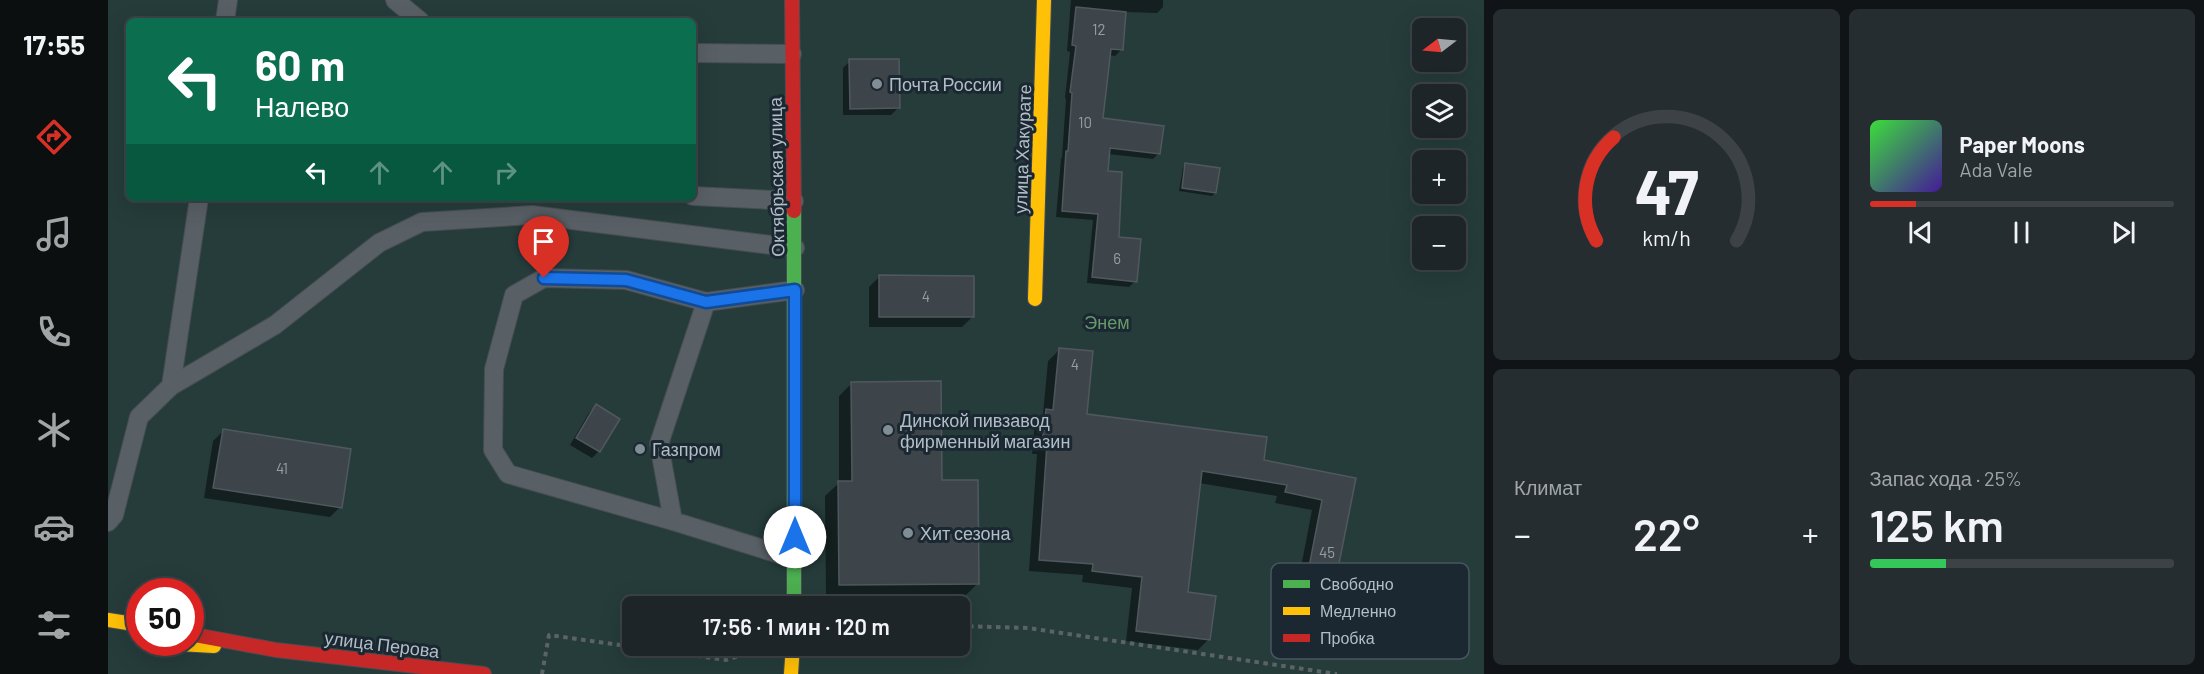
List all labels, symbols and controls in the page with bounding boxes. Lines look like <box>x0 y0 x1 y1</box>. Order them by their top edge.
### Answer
north arrow <box>1412 18 1466 72</box>
map controls <box>1412 18 1466 270</box>
house number: 12 <box>1092 20 1106 38</box>
text: 17:55 <box>23 28 85 60</box>
text: 60 m <box>255 39 345 89</box>
icon: left <box>156 42 234 120</box>
place label: Почта России <box>889 73 1002 95</box>
marker: Почта России <box>870 77 884 91</box>
street label: улица Хакурате <box>1009 84 1035 214</box>
button: layers <box>1412 84 1466 138</box>
text: Налево <box>255 90 349 122</box>
street label: Октябрьская улица <box>764 96 788 257</box>
house number: 10 <box>1078 113 1092 131</box>
icon: directions <box>33 116 75 158</box>
text: Paper Moons <box>1960 131 2085 157</box>
button: + <box>1412 150 1466 204</box>
text: 47 <box>1634 154 1698 228</box>
icon: left <box>300 156 333 189</box>
icon: ahead <box>363 156 396 189</box>
icon: ahead <box>426 156 459 189</box>
icon: right <box>489 156 522 189</box>
text: Ada Vale <box>1960 157 2033 181</box>
icon: music <box>33 213 75 255</box>
pin <box>518 216 569 278</box>
button: − <box>1412 216 1466 270</box>
icon: previous <box>1904 216 1937 249</box>
icon: pause <box>2005 216 2038 249</box>
icon: next <box>2107 216 2140 249</box>
icon: arrive <box>527 225 560 258</box>
text: km/h <box>1642 226 1691 251</box>
house number: 6 <box>1113 249 1121 267</box>
house number: 4 <box>922 287 930 305</box>
icon: phone <box>33 311 75 353</box>
park label: Энем <box>1084 311 1130 333</box>
house number: 4 <box>1071 355 1079 373</box>
icon: climate <box>33 409 75 451</box>
place label: Динской пивзавод фирменный магазин <box>900 409 1070 452</box>
marker: Динской пивзавод фирменный магазин <box>881 423 895 437</box>
place label: Газпром <box>652 438 721 460</box>
marker: Газпром <box>633 442 647 456</box>
house number: 41 <box>276 459 288 477</box>
text: Запас хода · 25% <box>1870 466 2022 490</box>
text: Климат <box>1514 475 1582 499</box>
text: 125 km <box>1870 497 2004 551</box>
position arrow <box>763 505 827 569</box>
icon: car <box>33 506 75 548</box>
text: 22° <box>1633 506 1700 560</box>
text: − <box>1514 514 1531 554</box>
text: + <box>1802 514 1818 554</box>
place label: Хит сезона <box>920 522 1012 544</box>
marker: Хит сезона <box>901 526 915 540</box>
house number: 45 <box>1319 543 1335 561</box>
legend <box>1271 563 1469 659</box>
text: Свободно <box>1320 574 1394 593</box>
speed limit sign: 50 <box>126 578 204 656</box>
text: Медленно <box>1320 601 1396 620</box>
icon: filters <box>33 604 75 646</box>
text: 17:56 · 1 мин · 120 m <box>702 613 890 639</box>
street label: улица Перова <box>323 626 442 662</box>
text: Пробка <box>1320 628 1375 647</box>

